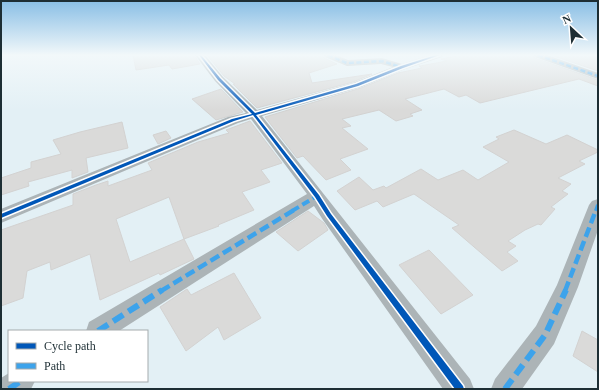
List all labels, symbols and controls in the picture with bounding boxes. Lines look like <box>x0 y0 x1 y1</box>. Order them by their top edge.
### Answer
north arrow <box>551 8 591 48</box>
text: N <box>560 12 573 26</box>
legend <box>8 330 148 382</box>
text: Cycle path <box>44 339 96 353</box>
text: Path <box>44 359 65 373</box>

